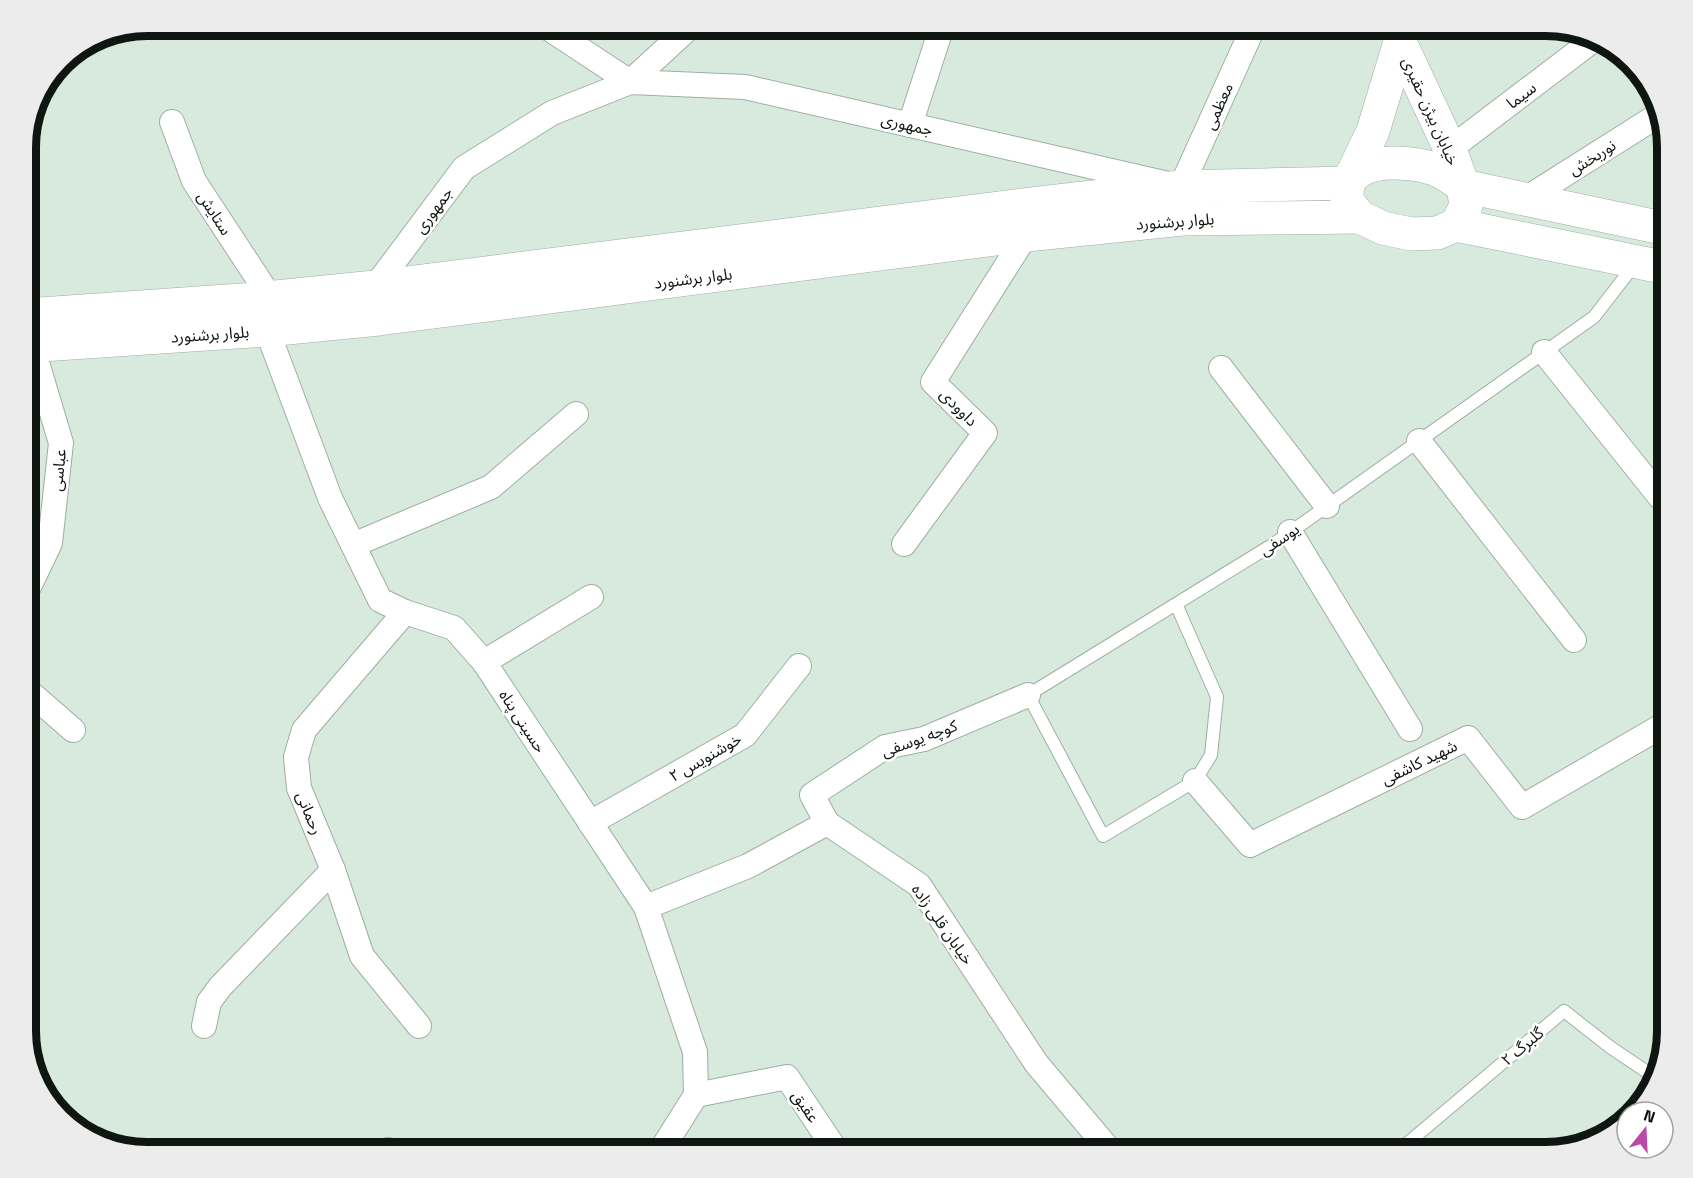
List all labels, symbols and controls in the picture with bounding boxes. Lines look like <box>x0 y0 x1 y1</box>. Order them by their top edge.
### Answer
street label: خیابان بیژن حقیری <box>1396 53 1466 169</box>
street label: سیما <box>1501 76 1541 114</box>
street label: معظمی <box>1197 79 1239 133</box>
street label: جمهوری <box>879 106 935 142</box>
street label: نوربخش <box>1564 133 1620 181</box>
street label: جمهوری <box>408 182 458 238</box>
street label: ستایش <box>192 186 238 240</box>
street label: بلوار برشنورد <box>1135 206 1215 236</box>
street label: بلوار برشنورد <box>653 261 733 295</box>
street label: بلوار برشنورد <box>170 319 250 349</box>
street label: داوودی <box>934 382 984 432</box>
street label: عباسی <box>44 448 72 492</box>
street label: یوسفی <box>1254 517 1304 561</box>
street label: حسینی پناه <box>494 685 552 757</box>
street label: کوچه یوسفی <box>878 713 961 763</box>
street label: خوشنویس ۲ <box>664 727 746 787</box>
street label: شهید کاشفی <box>1377 733 1461 791</box>
street label: رحمانی <box>291 788 329 838</box>
street label: خیابان قلی زاده <box>906 879 980 969</box>
street label: گلبرگ ۲ <box>1495 1021 1549 1071</box>
street label: عقیق <box>786 1085 826 1127</box>
north arrow <box>1615 1100 1675 1160</box>
text: N <box>1641 1103 1659 1129</box>

